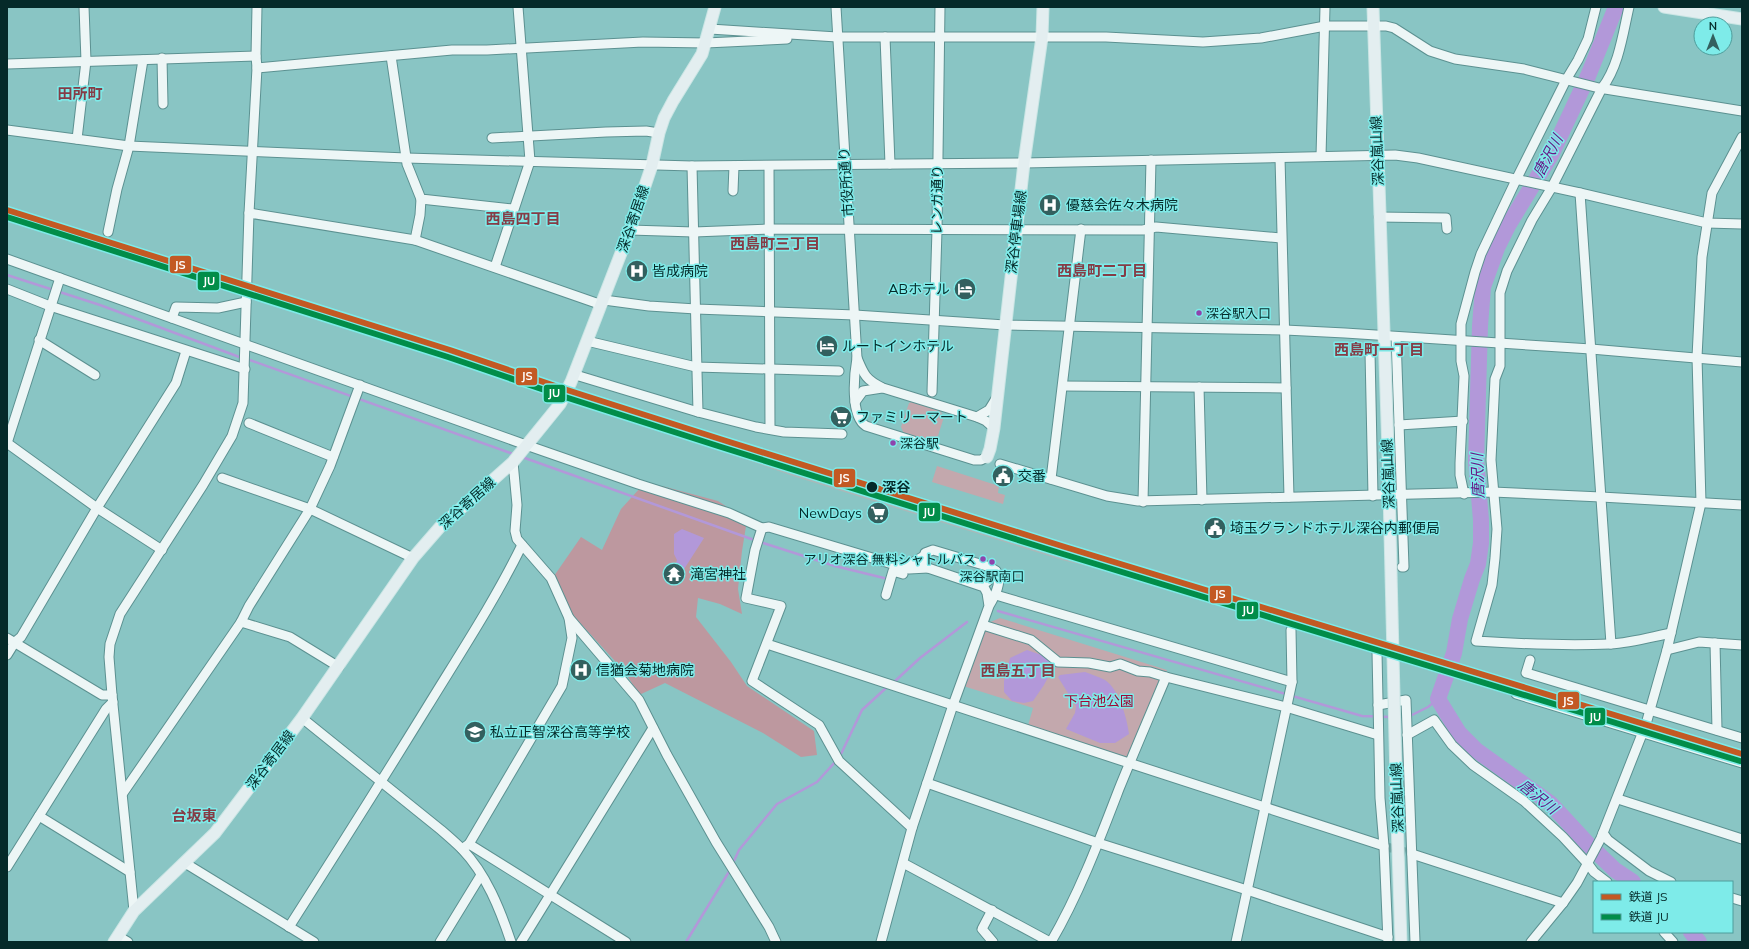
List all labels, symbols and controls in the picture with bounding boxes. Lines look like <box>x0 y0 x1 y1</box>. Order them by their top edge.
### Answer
north arrow <box>1693 16 1733 56</box>
text: N <box>1709 19 1717 33</box>
district label: 田所町 <box>57 84 103 103</box>
street label: 深谷嵐山線 <box>1367 116 1387 186</box>
water label: 唐沢川 <box>1529 130 1567 180</box>
street label: 市役所通り <box>835 146 857 218</box>
street label: レンガ通り <box>927 165 947 235</box>
street label: 深谷寄居線 <box>613 183 653 255</box>
street label: 深谷停車場線 <box>1002 189 1030 275</box>
hospital icon: 優慈会佐々木病院 <box>1037 192 1063 218</box>
place label: 優慈会佐々木病院 <box>1066 196 1178 214</box>
district label: 西島四丁目 <box>485 209 561 228</box>
district label: 西島町三丁目 <box>730 234 820 253</box>
line badge: JS <box>169 255 192 274</box>
text: JS <box>174 258 186 272</box>
hospital icon: 皆成病院 <box>624 258 650 284</box>
district label: 西島町二丁目 <box>1057 261 1147 280</box>
place label: 皆成病院 <box>652 262 708 280</box>
line badge: JU <box>197 271 220 291</box>
text: JU <box>203 274 215 288</box>
hotel icon: ABホテル <box>952 276 978 302</box>
place label: ABホテル <box>888 280 950 298</box>
place label: 深谷駅入口 <box>1206 305 1271 321</box>
marker: 深谷駅入口 <box>1194 308 1204 318</box>
hotel icon: ルートインホテル <box>814 333 840 359</box>
place label: ルートインホテル <box>842 337 954 355</box>
district label: 西島町一丁目 <box>1334 340 1424 359</box>
line badge: JS <box>515 367 538 386</box>
text: JS <box>521 369 533 383</box>
line badge: JU <box>543 384 566 403</box>
text: JU <box>548 386 560 400</box>
supermarket icon: ファミリーマート <box>828 404 854 430</box>
place label: ファミリーマート <box>856 408 968 426</box>
place label: 深谷駅 <box>900 435 939 451</box>
marker: 深谷駅 <box>888 438 898 448</box>
street label: 深谷嵐山線 <box>1378 439 1398 509</box>
water label: 唐沢川 <box>1467 451 1488 499</box>
public building icon: 交番 <box>990 463 1016 489</box>
place label: 交番 <box>1018 467 1046 485</box>
line badge: JS <box>833 468 856 488</box>
text: JS <box>838 471 850 485</box>
street label: 深谷寄居線 <box>435 473 499 533</box>
place label: 深谷 <box>882 478 911 496</box>
marker: 深谷 <box>865 480 879 494</box>
supermarket icon: NewDays <box>865 500 891 526</box>
line badge: JU <box>918 502 941 522</box>
place label: NewDays <box>799 504 862 522</box>
text: JU <box>923 505 935 519</box>
public building icon: 埼玉グランドホテル深谷内郵便局 <box>1202 515 1228 541</box>
place label: 埼玉グランドホテル深谷内郵便局 <box>1230 519 1440 537</box>
place label: アリオ深谷 無料シャトルバス <box>804 551 976 567</box>
marker: アリオ深谷 無料シャトルバス <box>978 554 988 564</box>
marker: 深谷駅南口 <box>987 557 997 567</box>
temple icon: 滝宮神社 <box>661 561 687 587</box>
place label: 滝宮神社 <box>690 565 746 583</box>
place label: 深谷駅南口 <box>959 568 1025 584</box>
line badge: JS <box>1209 585 1232 604</box>
text: JS <box>1214 587 1226 601</box>
line badge: JU <box>1236 601 1259 620</box>
text: JU <box>1242 603 1254 617</box>
hospital icon: 信猶会菊地病院 <box>568 657 594 683</box>
place label: 信猶会菊地病院 <box>596 661 694 679</box>
district label: 西島五丁目 <box>980 661 1056 680</box>
line badge: JS <box>1557 691 1580 710</box>
park label: 下台池公園 <box>1064 692 1134 710</box>
text: JS <box>1562 694 1574 708</box>
line badge: JU <box>1584 707 1606 726</box>
text: JU <box>1589 710 1601 724</box>
school or university icon: 私立正智深谷高等学校 <box>462 719 488 745</box>
place label: 私立正智深谷高等学校 <box>490 723 630 741</box>
street label: 深谷寄居線 <box>242 727 298 793</box>
street label: 深谷嵐山線 <box>1387 763 1407 833</box>
water label: 唐沢川 <box>1515 775 1563 819</box>
district label: 台坂東 <box>171 806 217 825</box>
legend <box>1593 881 1733 933</box>
text: 鉄道 JS <box>1629 889 1668 904</box>
text: 鉄道 JU <box>1629 909 1669 924</box>

